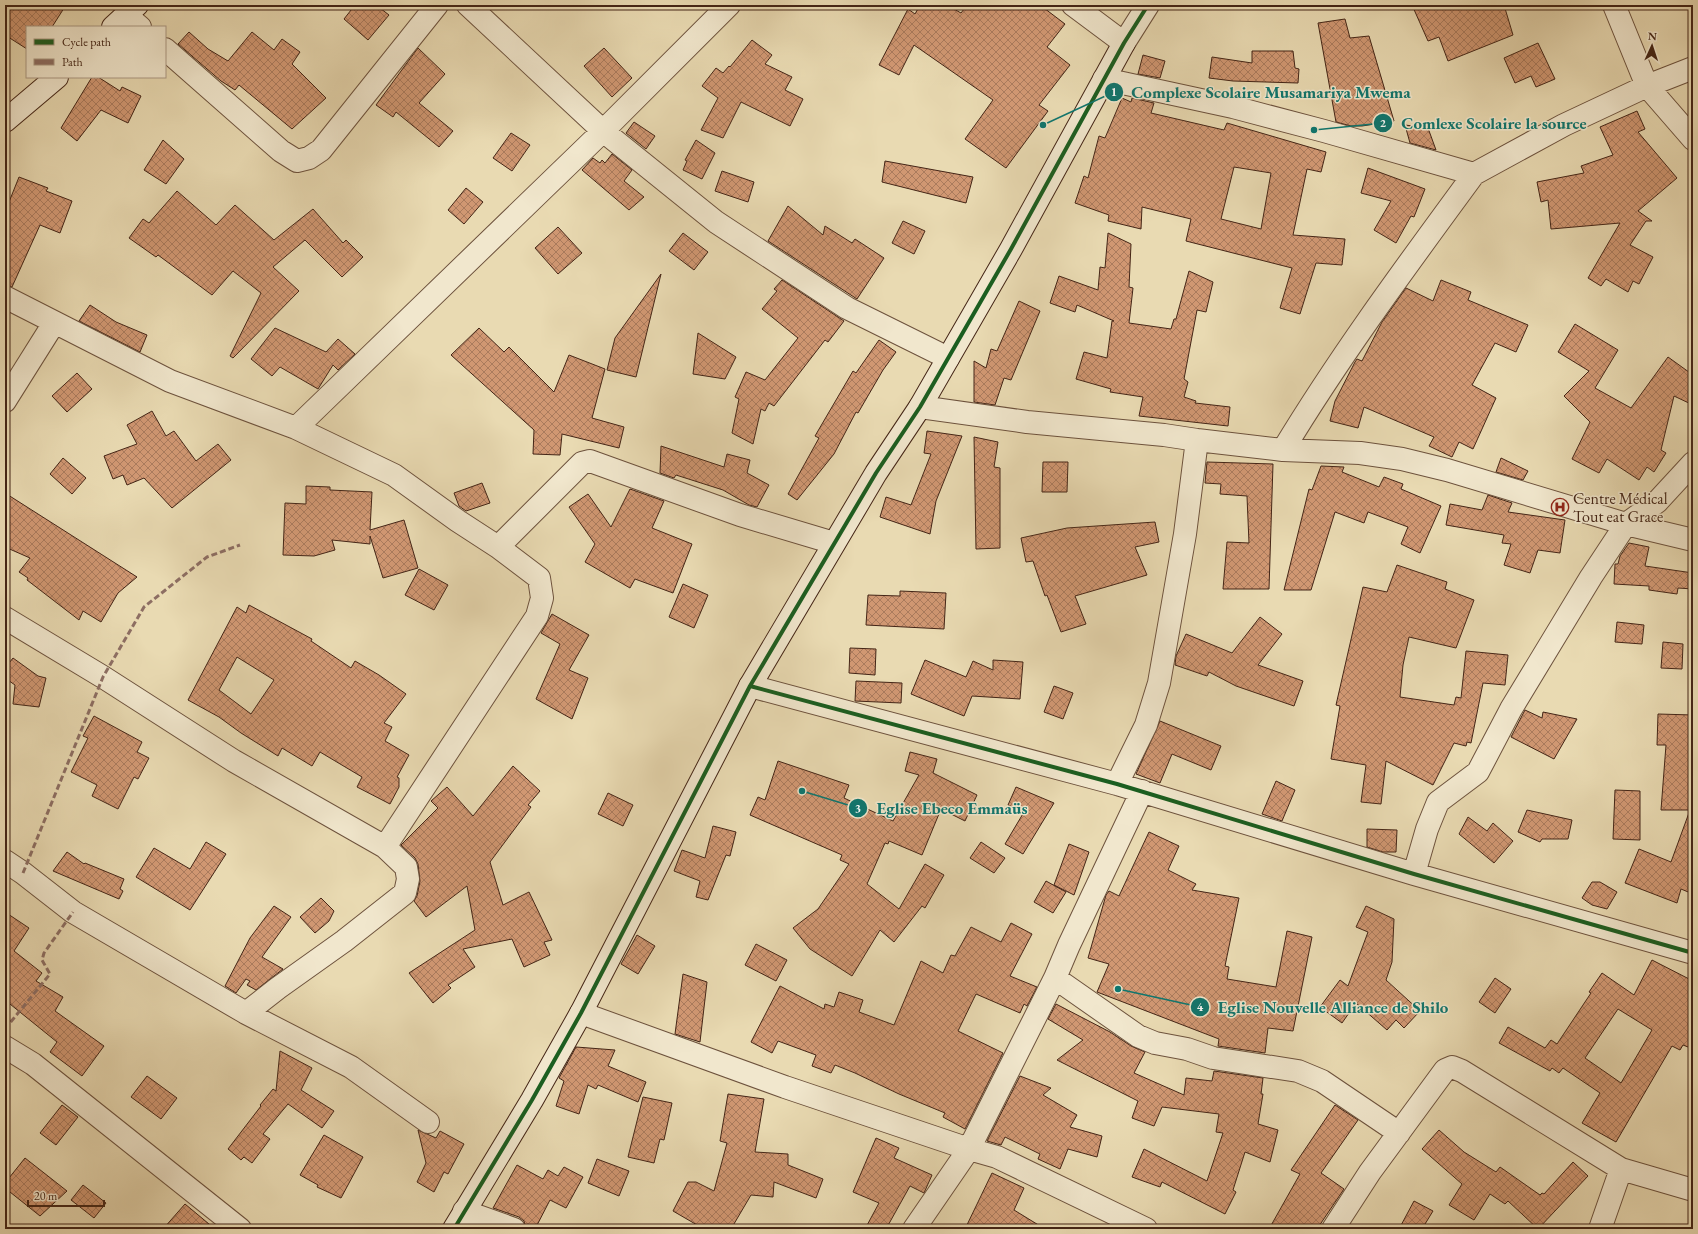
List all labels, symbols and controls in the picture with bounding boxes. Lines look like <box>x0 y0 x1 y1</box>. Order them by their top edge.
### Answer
legend <box>26 26 166 78</box>
north arrow <box>1632 26 1672 66</box>
text: N <box>1648 29 1657 43</box>
text: Cycle path <box>62 34 111 50</box>
text: Path <box>62 54 83 70</box>
callout: Complexe Scolaire Musamariya Mwema <box>1104 77 1419 106</box>
text: Complexe Scolaire Musamariya Mwema <box>1131 81 1411 103</box>
text: 1 <box>1111 84 1117 100</box>
callout: Comlexe Scolaire la source <box>1373 109 1594 138</box>
text: Comlexe Scolaire la source <box>1401 112 1587 134</box>
text: 2 <box>1380 115 1387 131</box>
place label: Centre Médical Tout eat Grace <box>1573 488 1668 527</box>
hospital icon: Centre Médical Tout eat Grace <box>1550 497 1570 517</box>
callout: Eglise Ebeco Emmaüs <box>848 793 1035 822</box>
text: Eglise Ebeco Emmaüs <box>876 797 1028 819</box>
text: 3 <box>855 800 861 816</box>
callout: Eglise Nouvelle Alliance de Shilo <box>1190 993 1456 1022</box>
text: Eglise Nouvelle Alliance de Shilo <box>1218 996 1449 1018</box>
text: 4 <box>1197 999 1204 1015</box>
scale bar <box>28 1182 104 1208</box>
text: 20 m <box>34 1188 58 1204</box>

